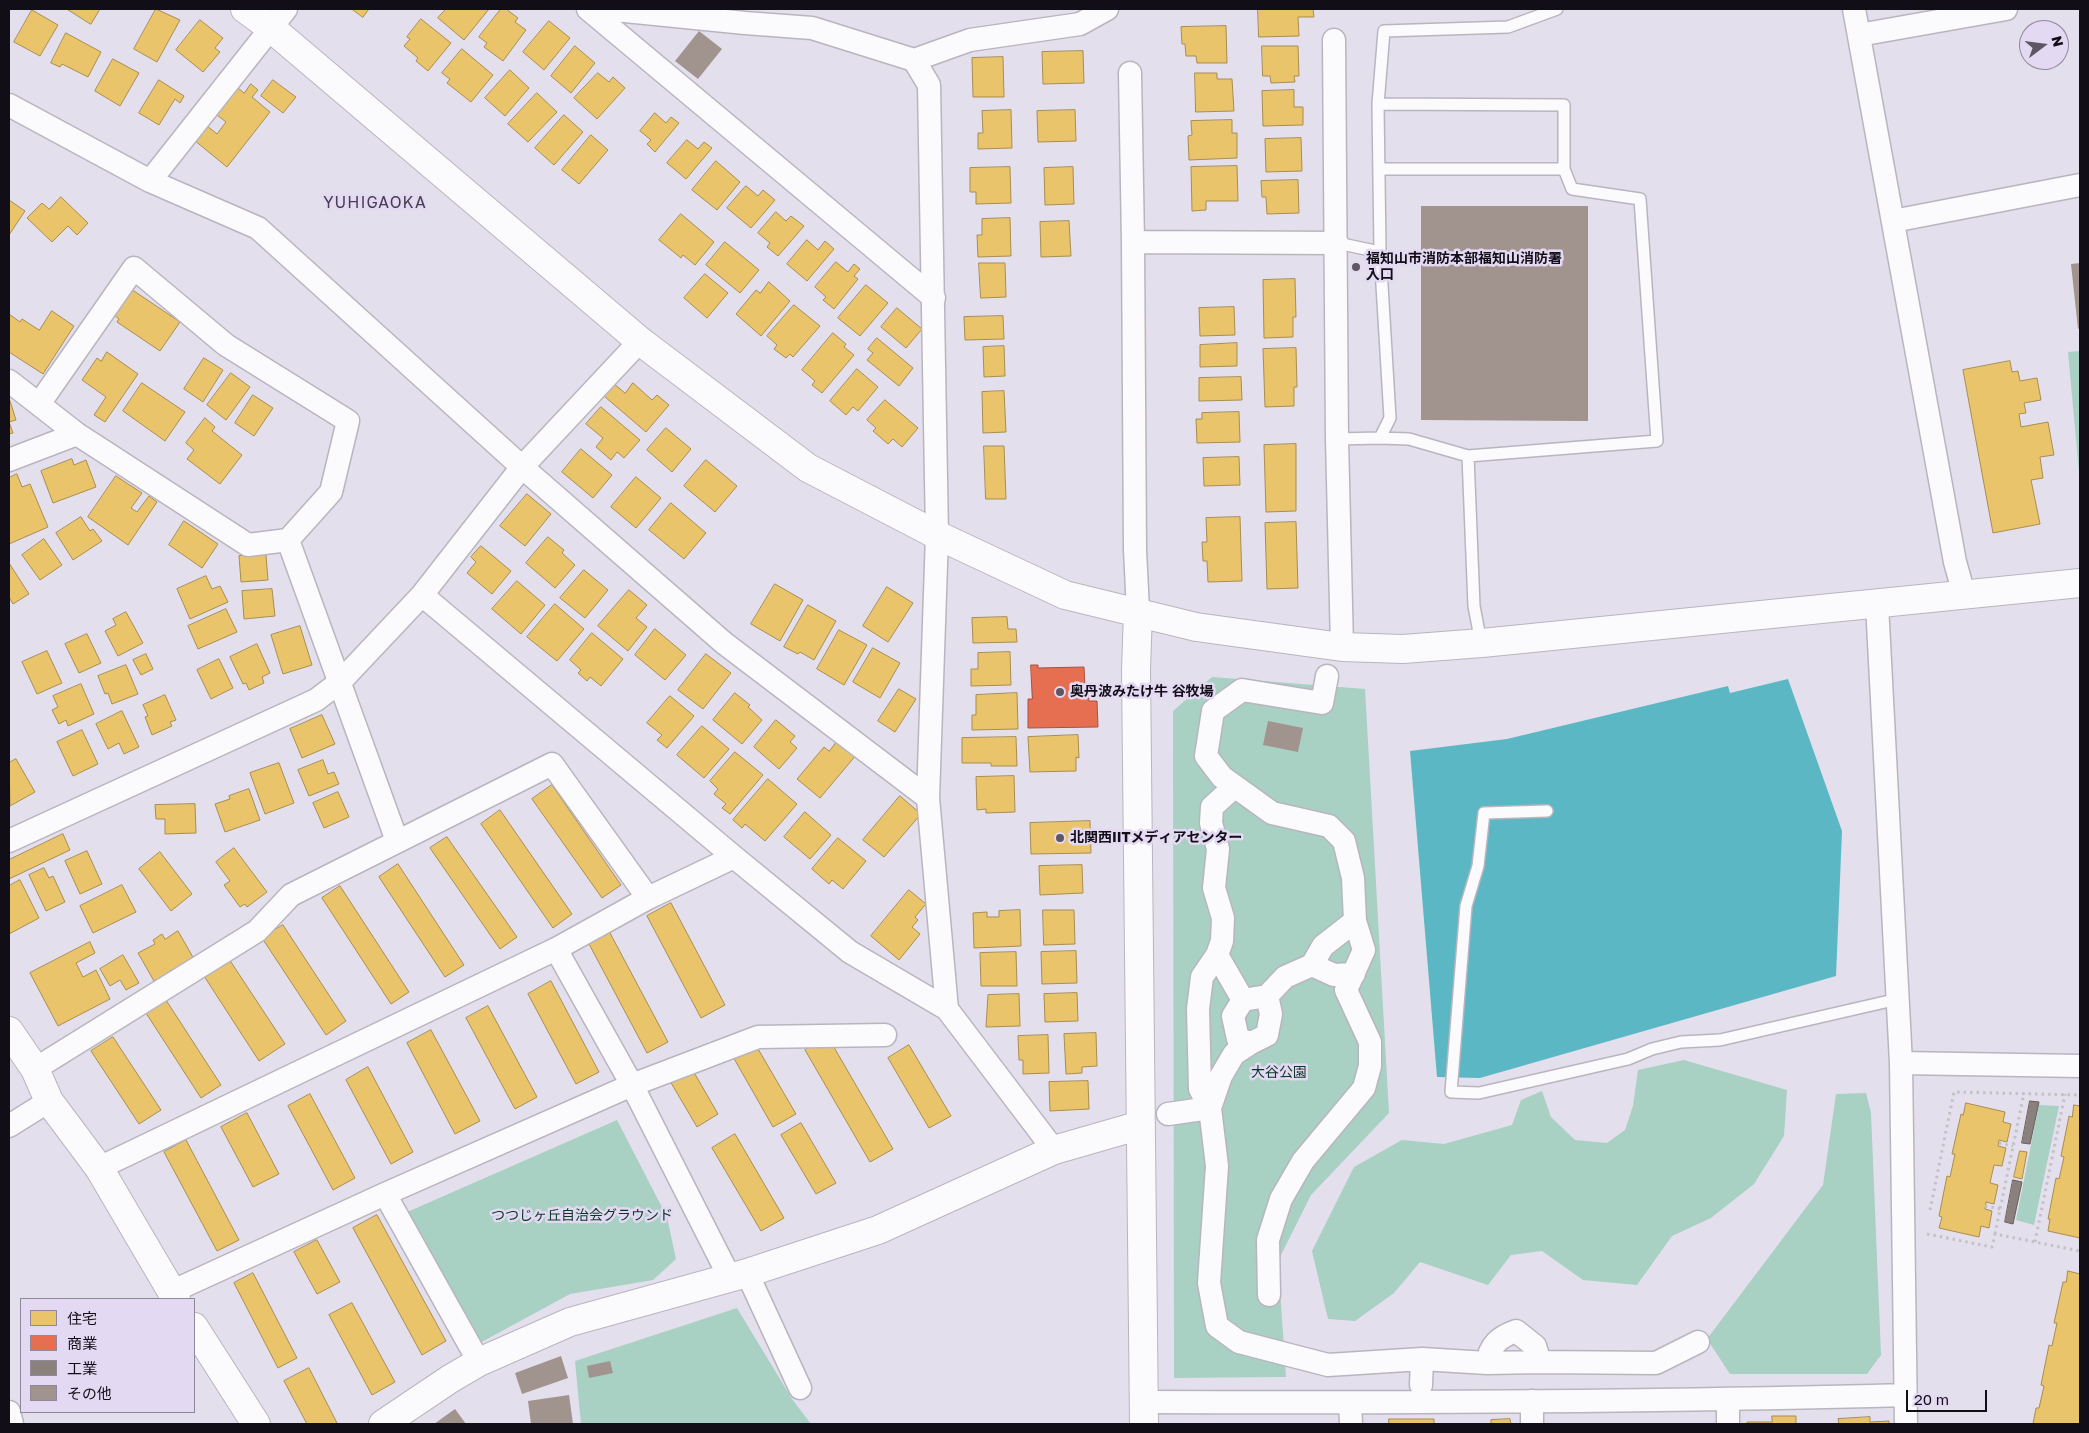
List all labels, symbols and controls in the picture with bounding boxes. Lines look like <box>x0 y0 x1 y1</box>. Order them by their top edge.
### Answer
north arrow <box>2019 20 2069 70</box>
text: N <box>2048 34 2068 49</box>
district label: YUHIGAOKA <box>322 193 428 213</box>
place label: 福知山市消防本部福知山消防署 入口 <box>1366 251 1562 284</box>
marker: 福知山市消防本部福知山消防署 入口 <box>1350 261 1362 273</box>
place label: 奥丹波みたけ牛 谷牧場 <box>1070 684 1213 700</box>
marker: 奥丹波みたけ牛 谷牧場 <box>1054 686 1066 698</box>
place label: 北関西IITメディアセンター <box>1070 830 1243 846</box>
marker: 北関西IITメディアセンター <box>1054 832 1066 844</box>
park label: 大谷公園 <box>1251 1065 1307 1081</box>
park label: つつじヶ丘自治会グラウンド <box>491 1208 673 1224</box>
legend <box>20 1298 195 1413</box>
text: 住宅 <box>67 1309 97 1327</box>
text: 商業 <box>67 1334 97 1352</box>
text: 工業 <box>67 1359 97 1377</box>
scale bar <box>1909 1380 1990 1412</box>
text: その他 <box>67 1384 112 1402</box>
text: 20 m <box>1914 1390 1949 1408</box>

